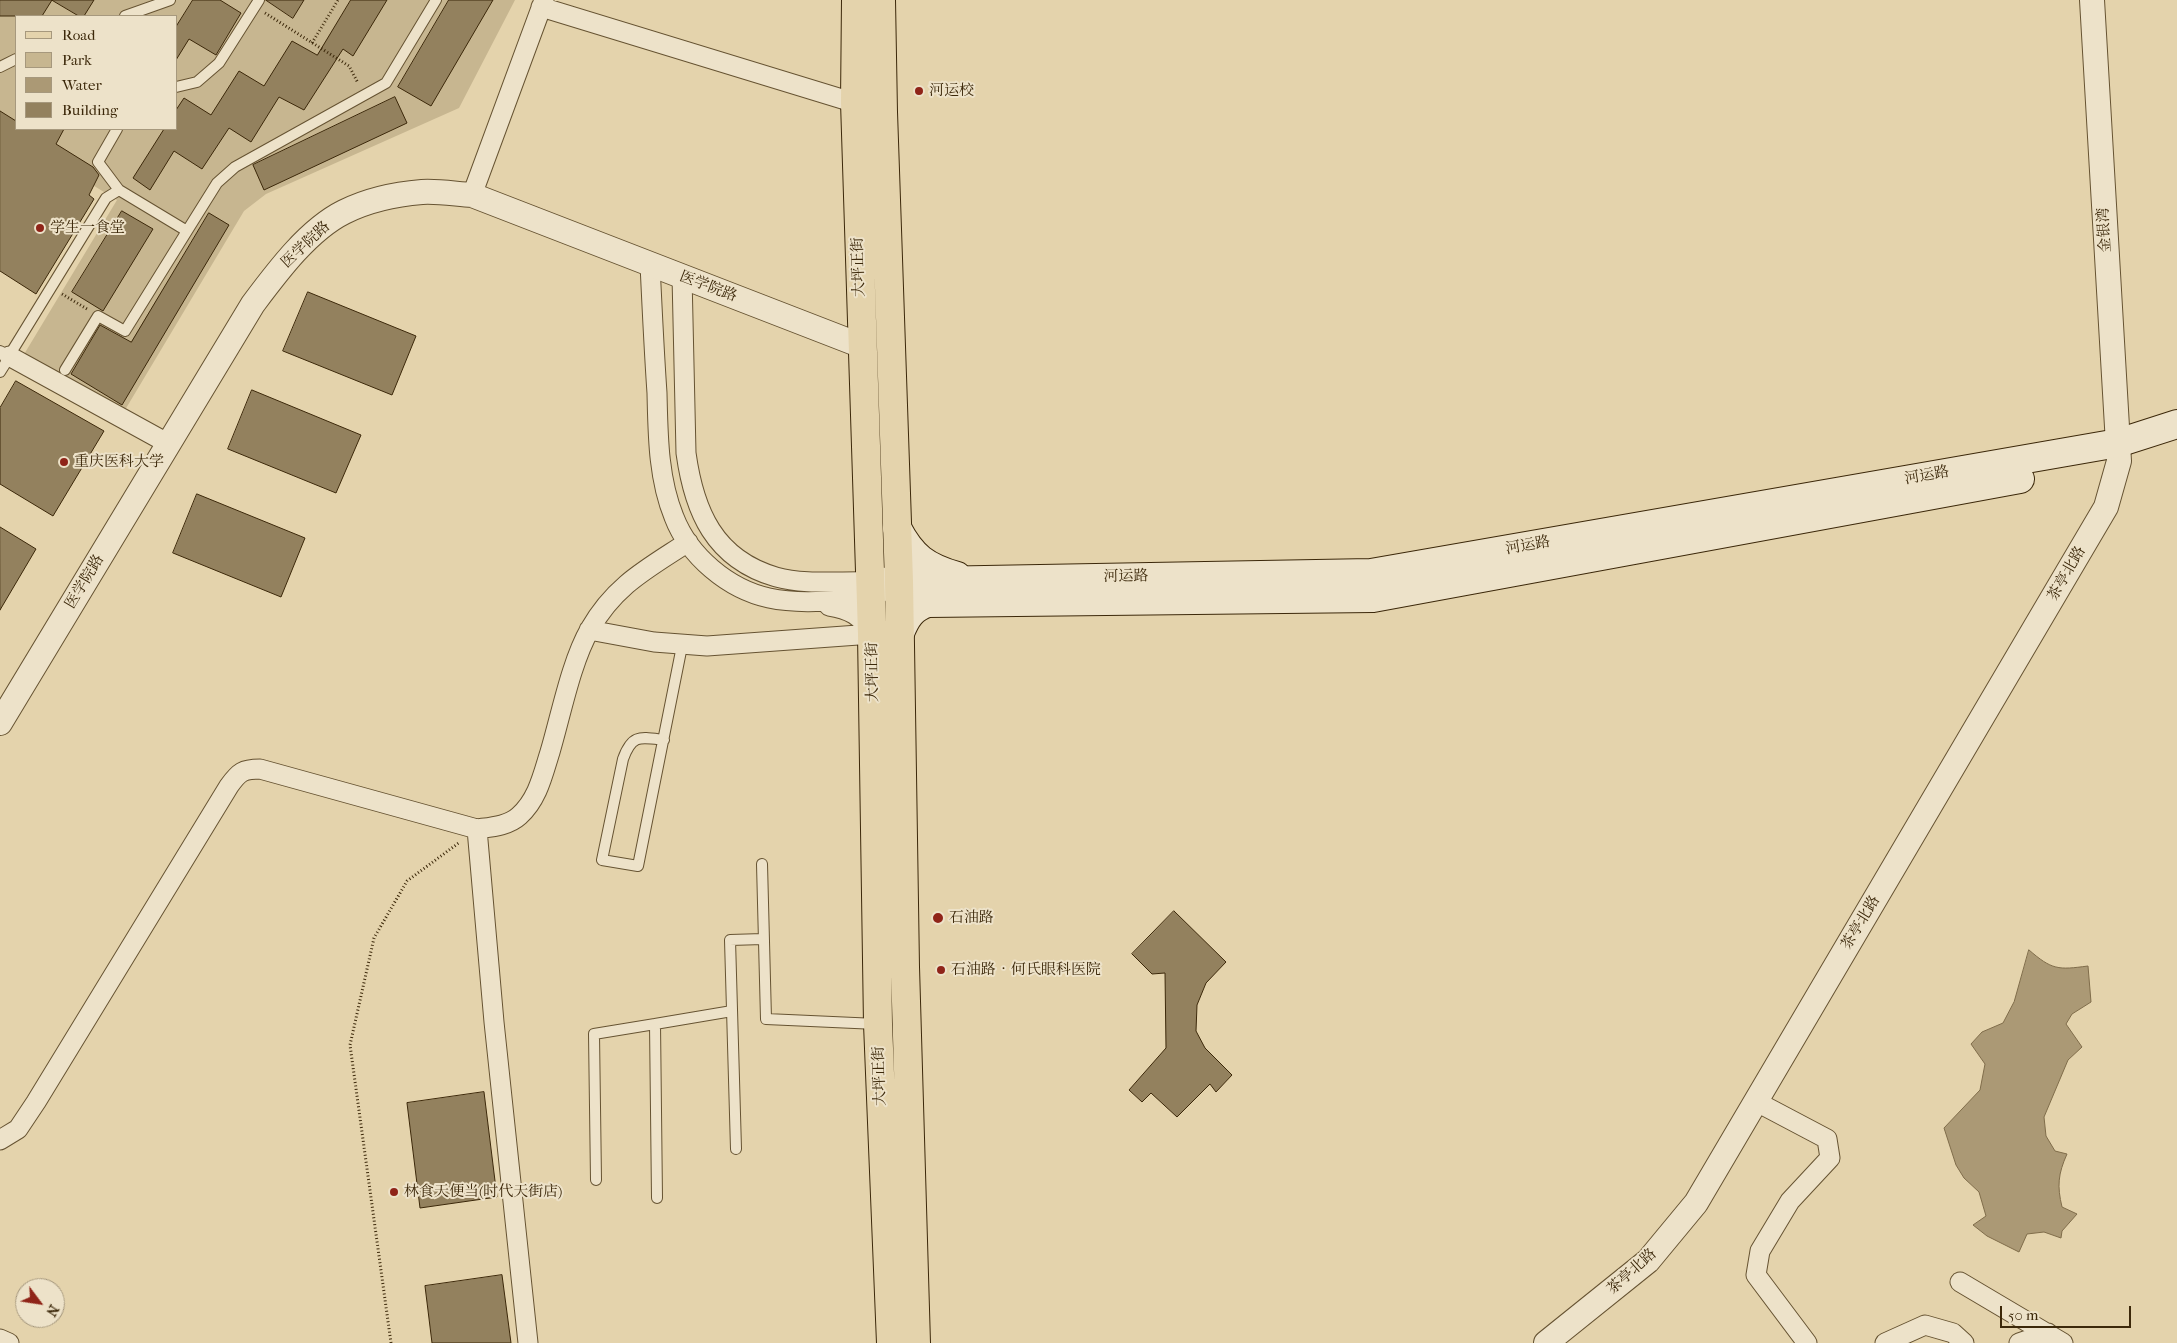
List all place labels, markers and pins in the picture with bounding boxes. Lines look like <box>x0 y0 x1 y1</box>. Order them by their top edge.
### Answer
place label: 河运校 <box>929 82 974 100</box>
marker: 河运校 <box>913 85 925 97</box>
place label: 学生一食堂 <box>50 219 125 237</box>
marker: 学生一食堂 <box>34 222 46 234</box>
place label: 重庆医科大学 <box>74 453 164 471</box>
marker: 重庆医科大学 <box>58 456 70 468</box>
place label: 石油路 <box>949 909 994 927</box>
marker: 石油路 <box>931 911 945 925</box>
place label: 石油路‧何氏眼科医院 <box>951 961 1101 979</box>
marker: 石油路‧何氏眼科医院 <box>935 964 947 976</box>
place label: 林食天便当(时代天街店) <box>404 1183 562 1201</box>
marker: 林食天便当(时代天街店) <box>388 1186 400 1198</box>

